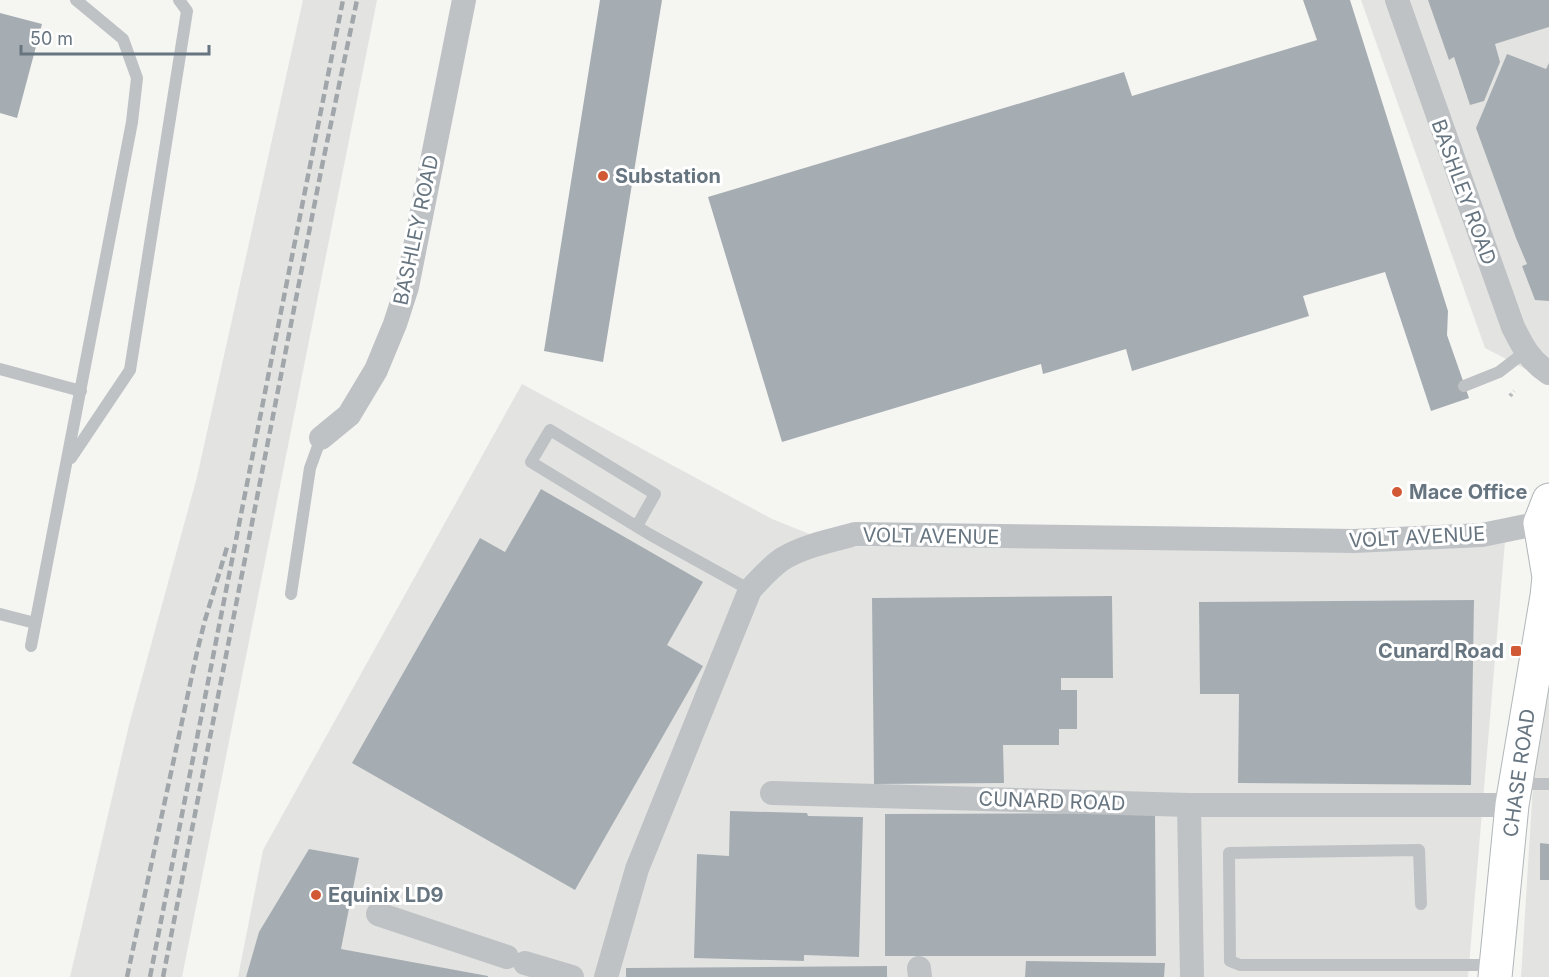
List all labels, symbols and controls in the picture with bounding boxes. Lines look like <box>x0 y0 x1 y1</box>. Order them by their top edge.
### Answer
scale bar <box>21 18 208 56</box>
text: 50 m <box>30 28 73 49</box>
street label: BASHLEY ROAD <box>1427 116 1501 268</box>
street label: BASHLEY ROAD <box>388 153 444 307</box>
place label: Substation <box>615 164 721 188</box>
marker: Substation <box>596 169 610 183</box>
place label: Mace Office <box>1409 480 1528 504</box>
marker: Mace Office <box>1390 485 1404 499</box>
street label: VOLT AVENUE <box>1348 521 1486 553</box>
street label: VOLT AVENUE <box>863 523 999 549</box>
place label: Cunard Road <box>1378 639 1504 663</box>
marker: Cunard Road <box>1509 644 1523 658</box>
street label: CHASE ROAD <box>1498 707 1540 839</box>
street label: CUNARD ROAD <box>978 786 1126 816</box>
place label: Equinix LD9 <box>328 883 444 907</box>
marker: Equinix LD9 <box>309 888 323 902</box>

